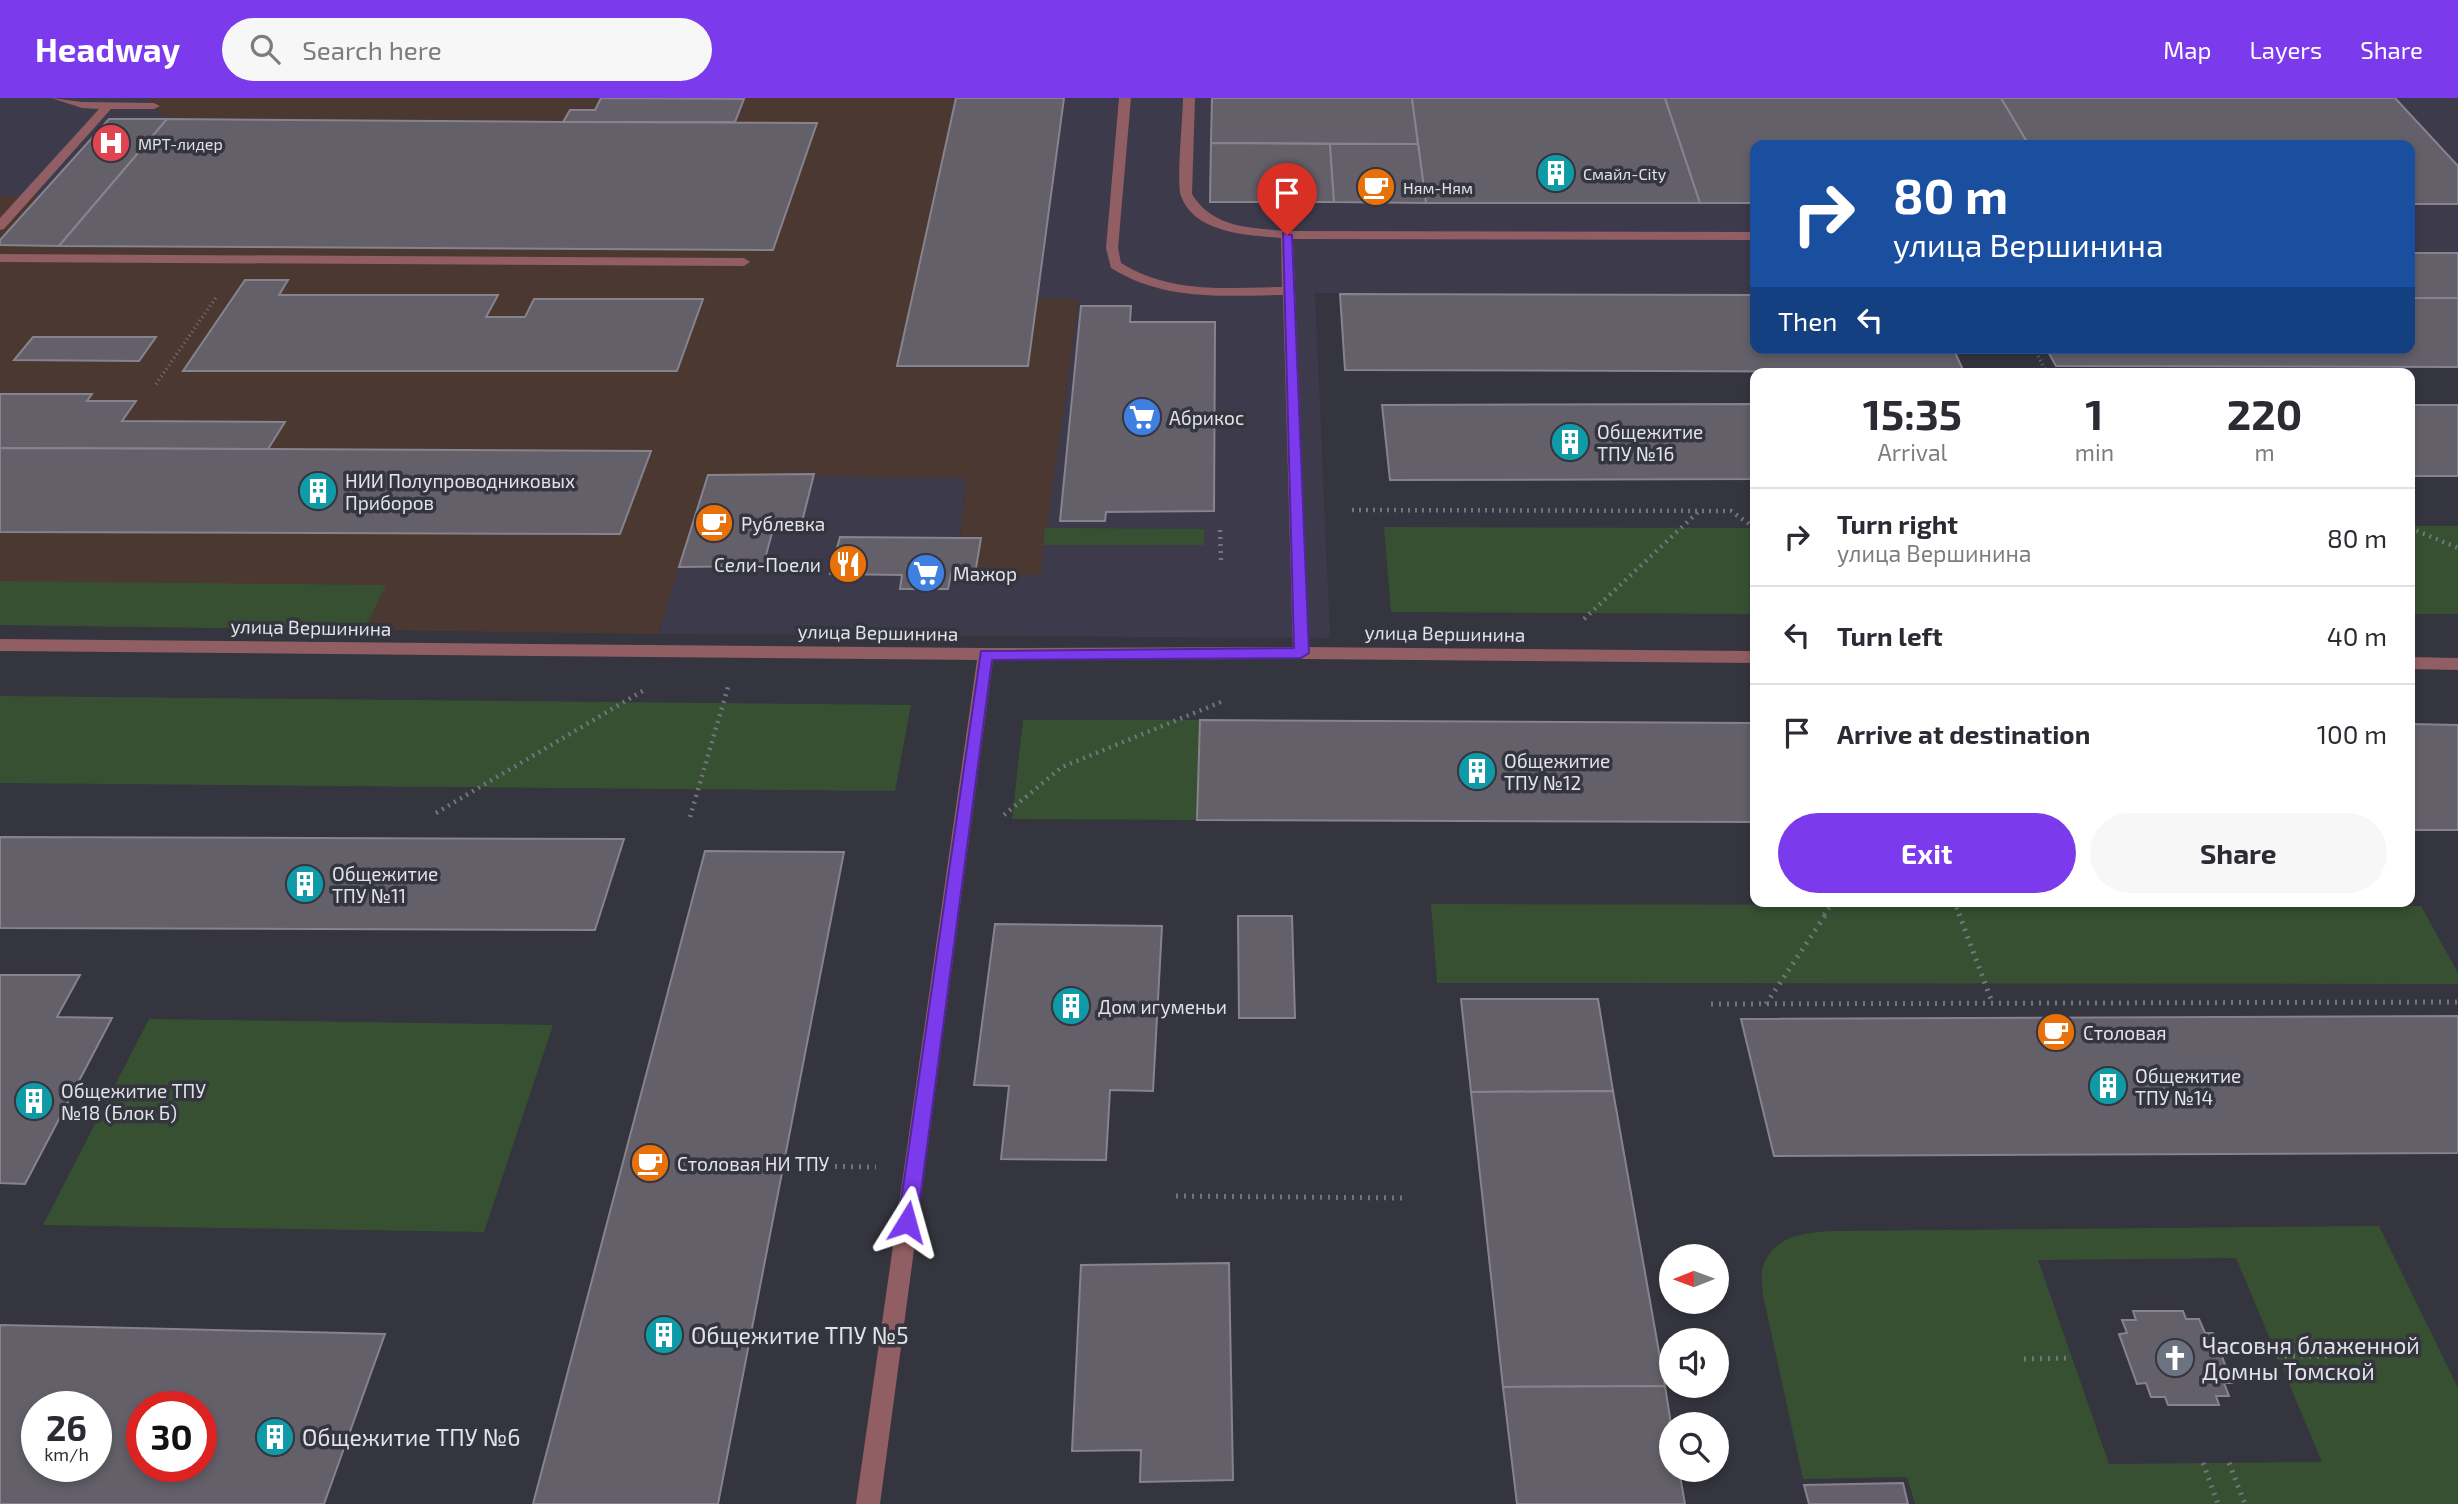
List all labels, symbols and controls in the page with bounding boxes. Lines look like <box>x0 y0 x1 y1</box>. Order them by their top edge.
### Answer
search box <box>222 18 712 81</box>
text: Headway <box>35 29 180 69</box>
icon: search <box>246 30 284 68</box>
text: Search here <box>302 34 442 65</box>
text: Map <box>2163 35 2211 64</box>
text: Layers <box>2249 35 2322 64</box>
text: Share <box>2360 35 2423 64</box>
hospital icon: МРТ-лидер <box>90 122 132 164</box>
place label: МРТ-лидер <box>138 134 223 153</box>
building icon: Смайл-City <box>1535 152 1577 194</box>
pin <box>1257 163 1317 235</box>
place label: Смайл-City <box>1583 164 1667 183</box>
text: 80 m <box>1893 165 2008 224</box>
cafe icon: Ням-Ням <box>1355 166 1397 208</box>
icon: right <box>1778 168 1869 259</box>
icon: arrive <box>1268 174 1306 212</box>
place label: Ням-Ням <box>1403 178 1473 197</box>
text: улица Вершинина <box>1893 225 2164 263</box>
icon: left <box>1851 301 1889 339</box>
text: Then <box>1778 305 1837 336</box>
text: 15:35 <box>1863 388 1962 438</box>
text: 1 <box>2085 388 2103 438</box>
text: 220 <box>2227 388 2302 438</box>
supermarket icon: Абрикос <box>1121 396 1163 438</box>
place label: Абрикос <box>1169 406 1244 429</box>
place label: Общежитие ТПУ №16 <box>1597 420 1703 465</box>
building icon: Общежитие ТПУ №16 <box>1549 421 1591 463</box>
text: Arrival <box>1877 438 1947 466</box>
text: min <box>2075 438 2114 466</box>
text: m <box>2254 438 2275 466</box>
place label: НИИ Полупроводниковых Приборов <box>345 469 575 514</box>
building icon: НИИ Полупроводниковых Приборов <box>297 470 339 512</box>
cafe icon: Рублевка <box>693 502 735 544</box>
text: Turn right <box>1837 508 1958 539</box>
place label: Рублевка <box>741 512 825 536</box>
icon: right <box>1778 518 1816 556</box>
text: 80 m <box>2327 522 2387 553</box>
text: улица Вершинина <box>1837 539 2031 567</box>
restaurant icon: Сели-Поели <box>827 543 869 585</box>
supermarket icon: Мажор <box>905 552 947 594</box>
place label: Сели-Поели <box>714 553 821 576</box>
place label: Мажор <box>953 562 1017 585</box>
street label: улица Вершинина <box>230 614 392 641</box>
icon: left <box>1778 616 1816 654</box>
street label: улица Вершинина <box>797 619 959 646</box>
street label: улица Вершинина <box>1364 620 1526 647</box>
text: Turn left <box>1837 620 1943 651</box>
text: 40 m <box>2327 620 2387 651</box>
icon: arrive <box>1778 714 1816 752</box>
text: Arrive at destination <box>1837 718 2090 749</box>
text: 100 m <box>2317 718 2387 749</box>
place label: Общежитие ТПУ №12 <box>1504 749 1610 794</box>
building icon: Общежитие ТПУ №12 <box>1456 750 1498 792</box>
button: Exit <box>1778 813 2076 893</box>
button: Share <box>2090 813 2387 893</box>
place label: Общежитие ТПУ №11 <box>332 862 438 907</box>
building icon: Общежитие ТПУ №11 <box>284 863 326 905</box>
building icon: Дом игуменьи <box>1050 985 1092 1027</box>
place label: Дом игуменьи <box>1098 995 1227 1019</box>
cafe icon: Столовая <box>2035 1011 2077 1053</box>
place label: Столовая <box>2083 1021 2167 1044</box>
place label: Общежитие ТПУ №14 <box>2135 1064 2241 1109</box>
building icon: Общежитие ТПУ №14 <box>2087 1065 2129 1107</box>
place label: Общежитие ТПУ №18 (Блок Б) <box>61 1079 206 1124</box>
building icon: Общежитие ТПУ №18 (Блок Б) <box>13 1080 55 1122</box>
cafe icon: Столовая НИ ТПУ <box>629 1142 671 1184</box>
place label: Столовая НИ ТПУ <box>677 1152 830 1175</box>
position arrow <box>870 1185 944 1259</box>
north arrow <box>1659 1244 1729 1314</box>
map controls <box>1659 1244 1729 1482</box>
building icon: Общежитие ТПУ №5 <box>643 1314 685 1356</box>
place label: Общежитие ТПУ №5 <box>691 1321 909 1349</box>
button: sound <box>1659 1328 1729 1398</box>
place label: Часовня блаженной Домны Томской <box>2202 1331 2420 1385</box>
church icon: Часовня блаженной Домны Томской <box>2154 1337 2196 1379</box>
speed limit sign: 30 <box>126 1391 217 1482</box>
text: 26 <box>46 1406 87 1448</box>
button: search <box>1659 1412 1729 1482</box>
building icon: Общежитие ТПУ №6 <box>254 1416 296 1458</box>
place label: Общежитие ТПУ №6 <box>302 1423 520 1451</box>
text: km/h <box>44 1443 89 1465</box>

